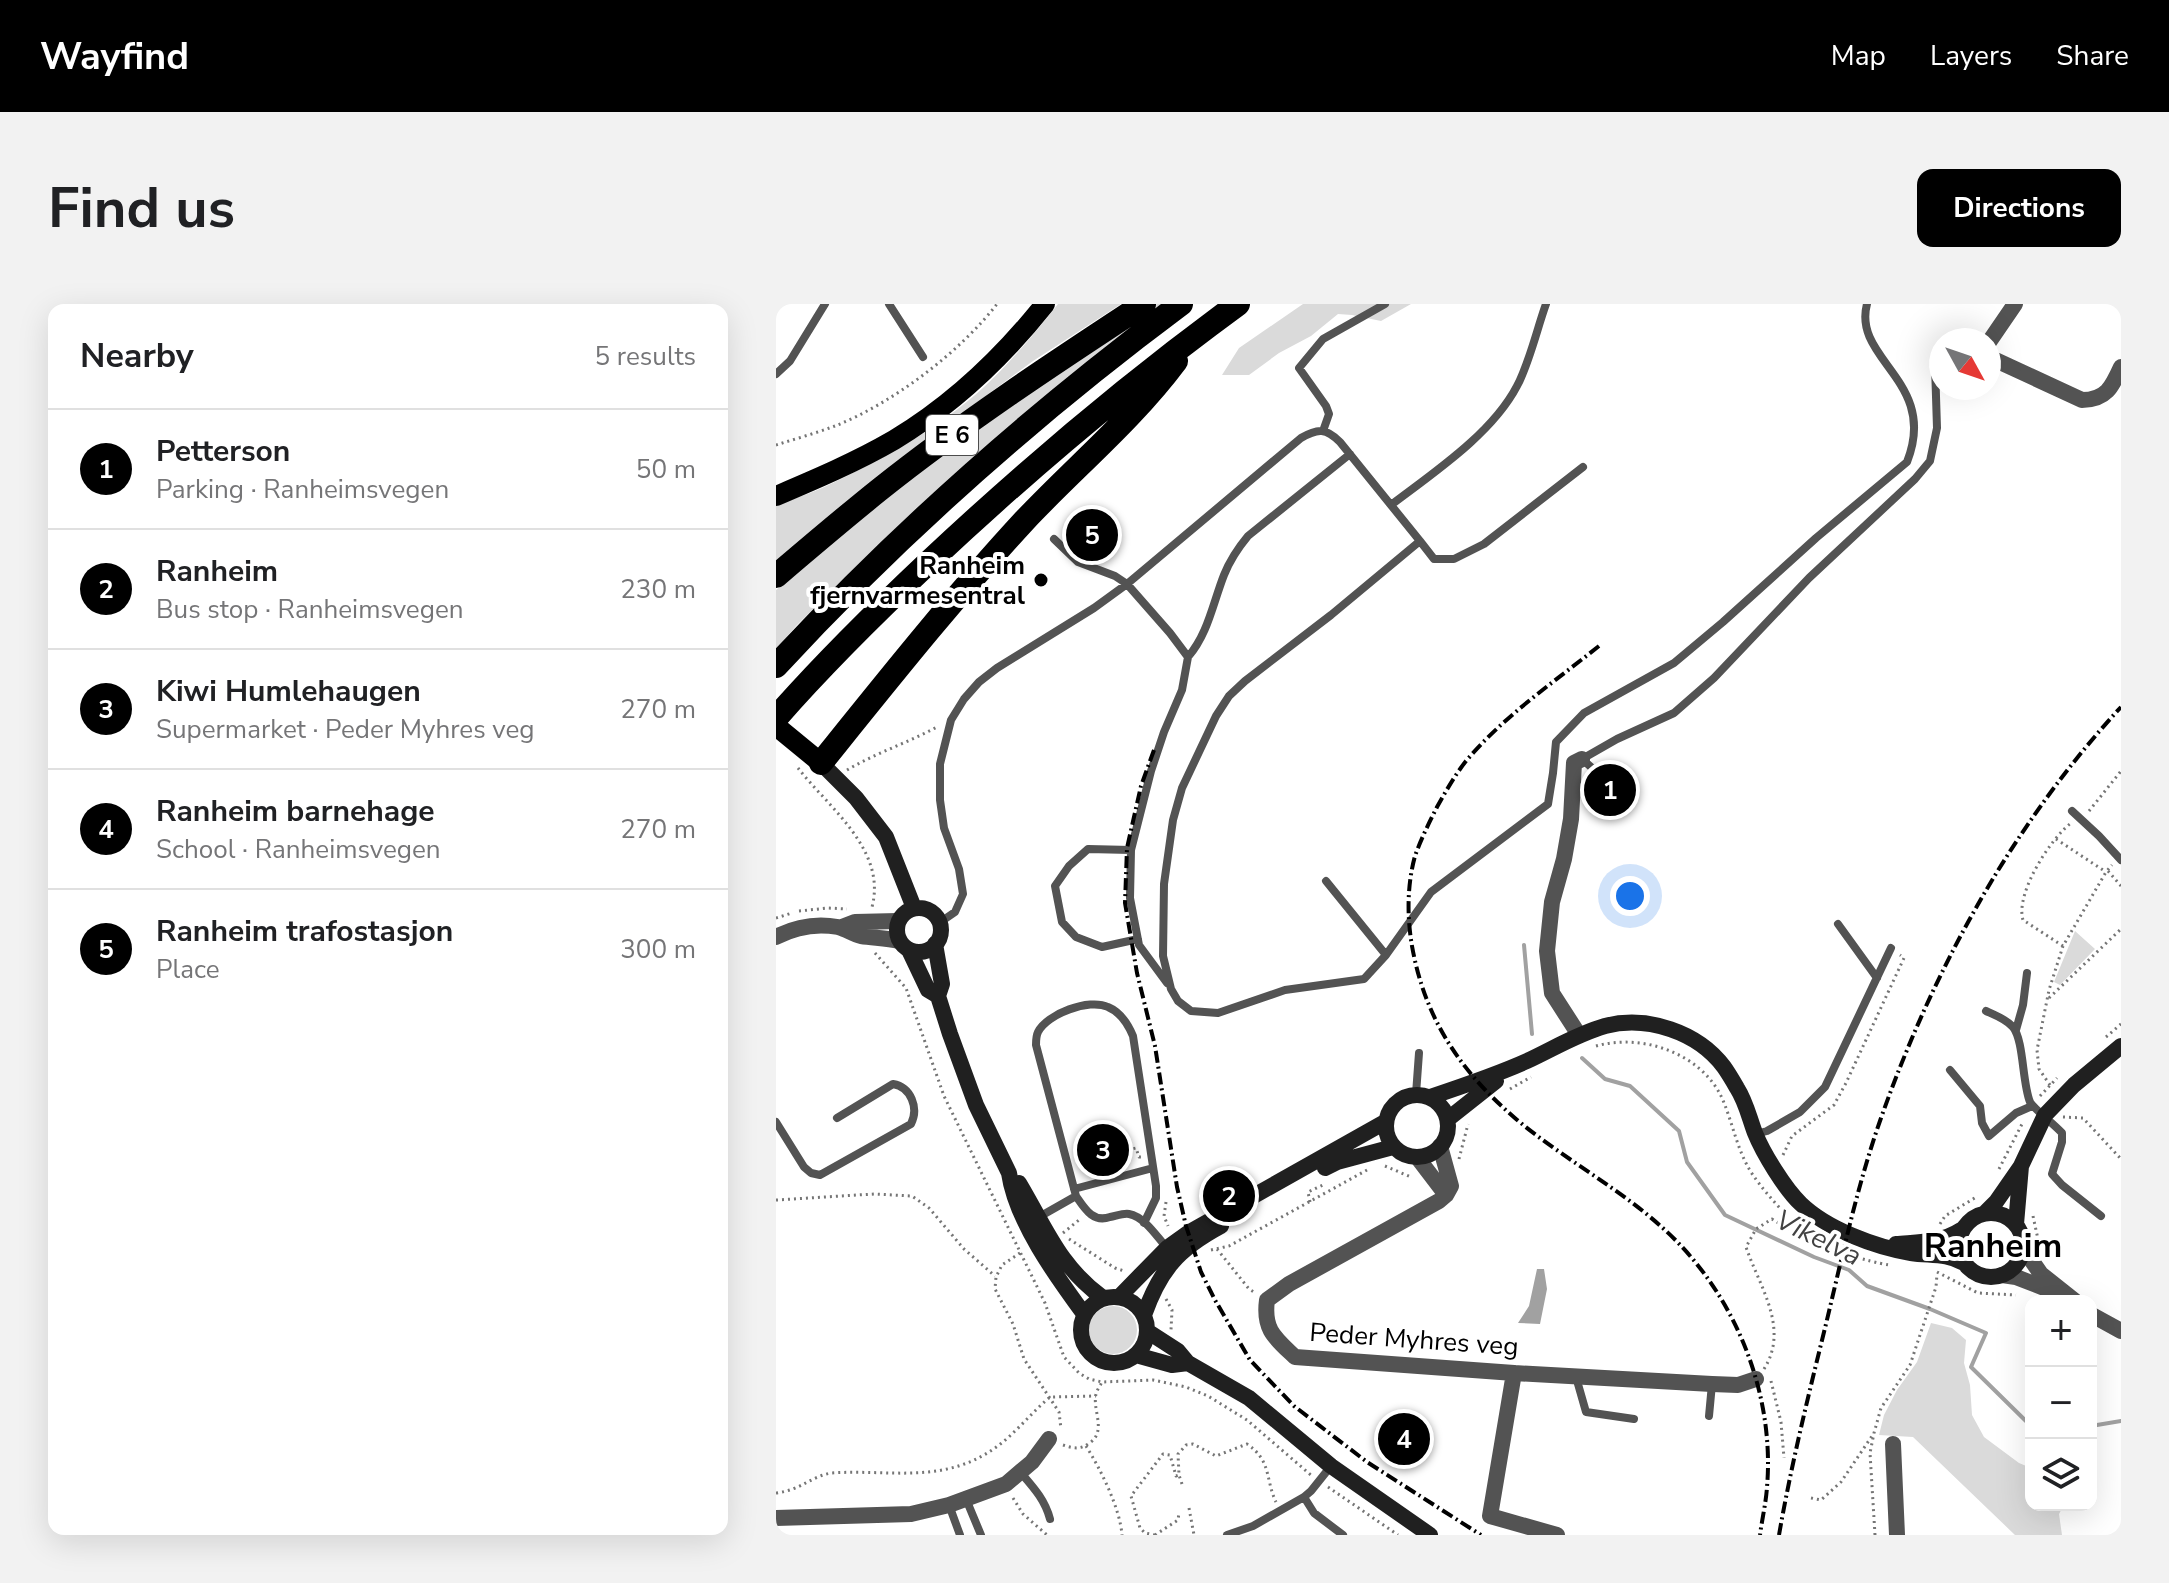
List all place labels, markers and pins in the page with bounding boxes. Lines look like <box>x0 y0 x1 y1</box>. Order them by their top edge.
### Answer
pin: 5 <box>1066 505 1118 565</box>
place label: Ranheim fjernvarmesentral <box>810 548 1026 613</box>
marker: Ranheim fjernvarmesentral <box>1032 571 1050 589</box>
pin: 1 <box>1584 760 1636 820</box>
pin: 3 <box>1077 1120 1129 1180</box>
pin: 2 <box>1203 1166 1255 1226</box>
pin: 4 <box>1378 1409 1430 1469</box>

